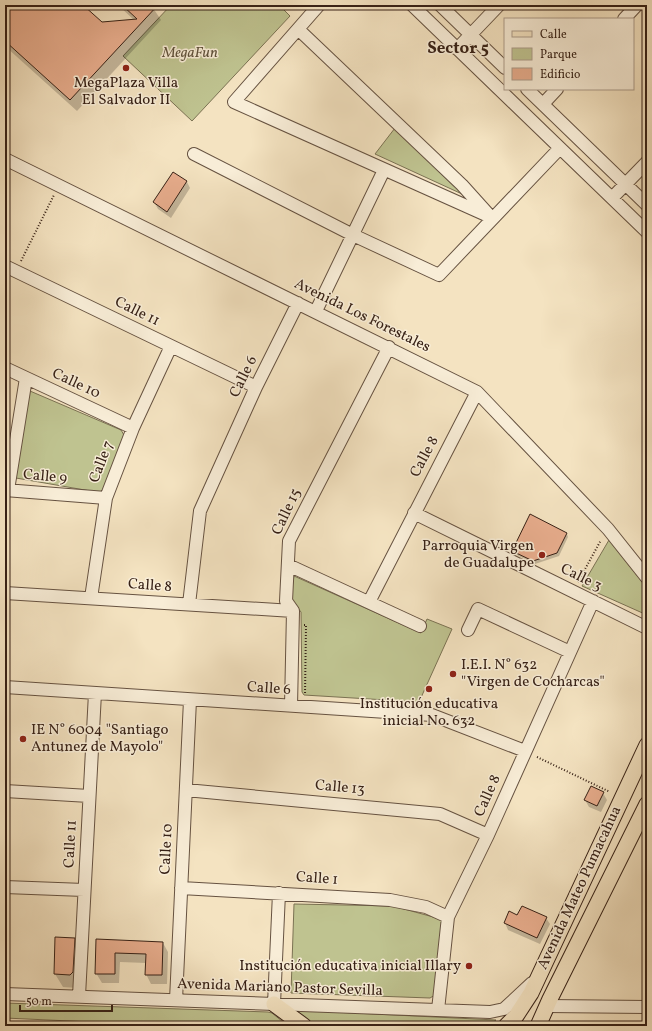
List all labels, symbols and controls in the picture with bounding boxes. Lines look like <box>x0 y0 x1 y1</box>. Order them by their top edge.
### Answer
legend <box>504 18 634 90</box>
text: Calle <box>540 27 567 43</box>
district label: Sector 5 <box>427 37 489 60</box>
park label: MegaFun <box>161 43 218 64</box>
text: Parque <box>540 47 577 63</box>
marker: MegaPlaza Villa El Salvador II <box>121 63 131 73</box>
text: Edificio <box>540 67 580 83</box>
place label: MegaPlaza Villa El Salvador II <box>74 73 178 111</box>
street label: Avenida Los Forestales <box>290 274 434 358</box>
street label: Calle 11 <box>111 292 163 332</box>
street label: Calle 6 <box>225 353 263 401</box>
street label: Calle 10 <box>48 364 104 404</box>
street label: Calle 8 <box>405 433 445 481</box>
street label: Calle 7 <box>84 438 120 486</box>
street label: Calle 9 <box>22 465 68 489</box>
street label: Calle 15 <box>267 485 307 539</box>
place label: Parroquia Virgen de Guadalupe <box>422 536 534 574</box>
marker: Parroquia Virgen de Guadalupe <box>537 550 547 560</box>
street label: Calle 3 <box>557 559 605 597</box>
street label: Calle 8 <box>127 574 173 598</box>
place label: I.E.I. N° 632 "Virgen de Cocharcas" <box>461 655 605 693</box>
marker: I.E.I. N° 632 "Virgen de Cocharcas" <box>448 669 458 679</box>
street label: Calle 6 <box>246 677 292 701</box>
marker: Institución educativa inicial No. 632 <box>424 684 434 694</box>
place label: Institución educativa inicial No. 632 <box>360 694 498 732</box>
place label: IE N° 6004 "Santiago Antunez de Mayolo" <box>31 720 168 758</box>
marker: IE N° 6004 "Santiago Antunez de Mayolo" <box>18 734 28 744</box>
street label: Calle 8 <box>469 772 507 820</box>
street label: Calle 13 <box>314 775 366 801</box>
street label: Avenida Mateo Pumacahua <box>533 803 627 973</box>
street label: Calle 11 <box>59 819 83 869</box>
street label: Calle 10 <box>155 823 179 875</box>
street label: Calle 1 <box>295 867 339 891</box>
place label: Institución educativa inicial Illary <box>239 956 461 977</box>
marker: Institución educativa inicial Illary <box>464 961 474 971</box>
street label: Avenida Mariano Pastor Sevilla <box>177 974 383 1002</box>
scale bar <box>20 987 112 1013</box>
text: 50 m <box>26 994 52 1010</box>

